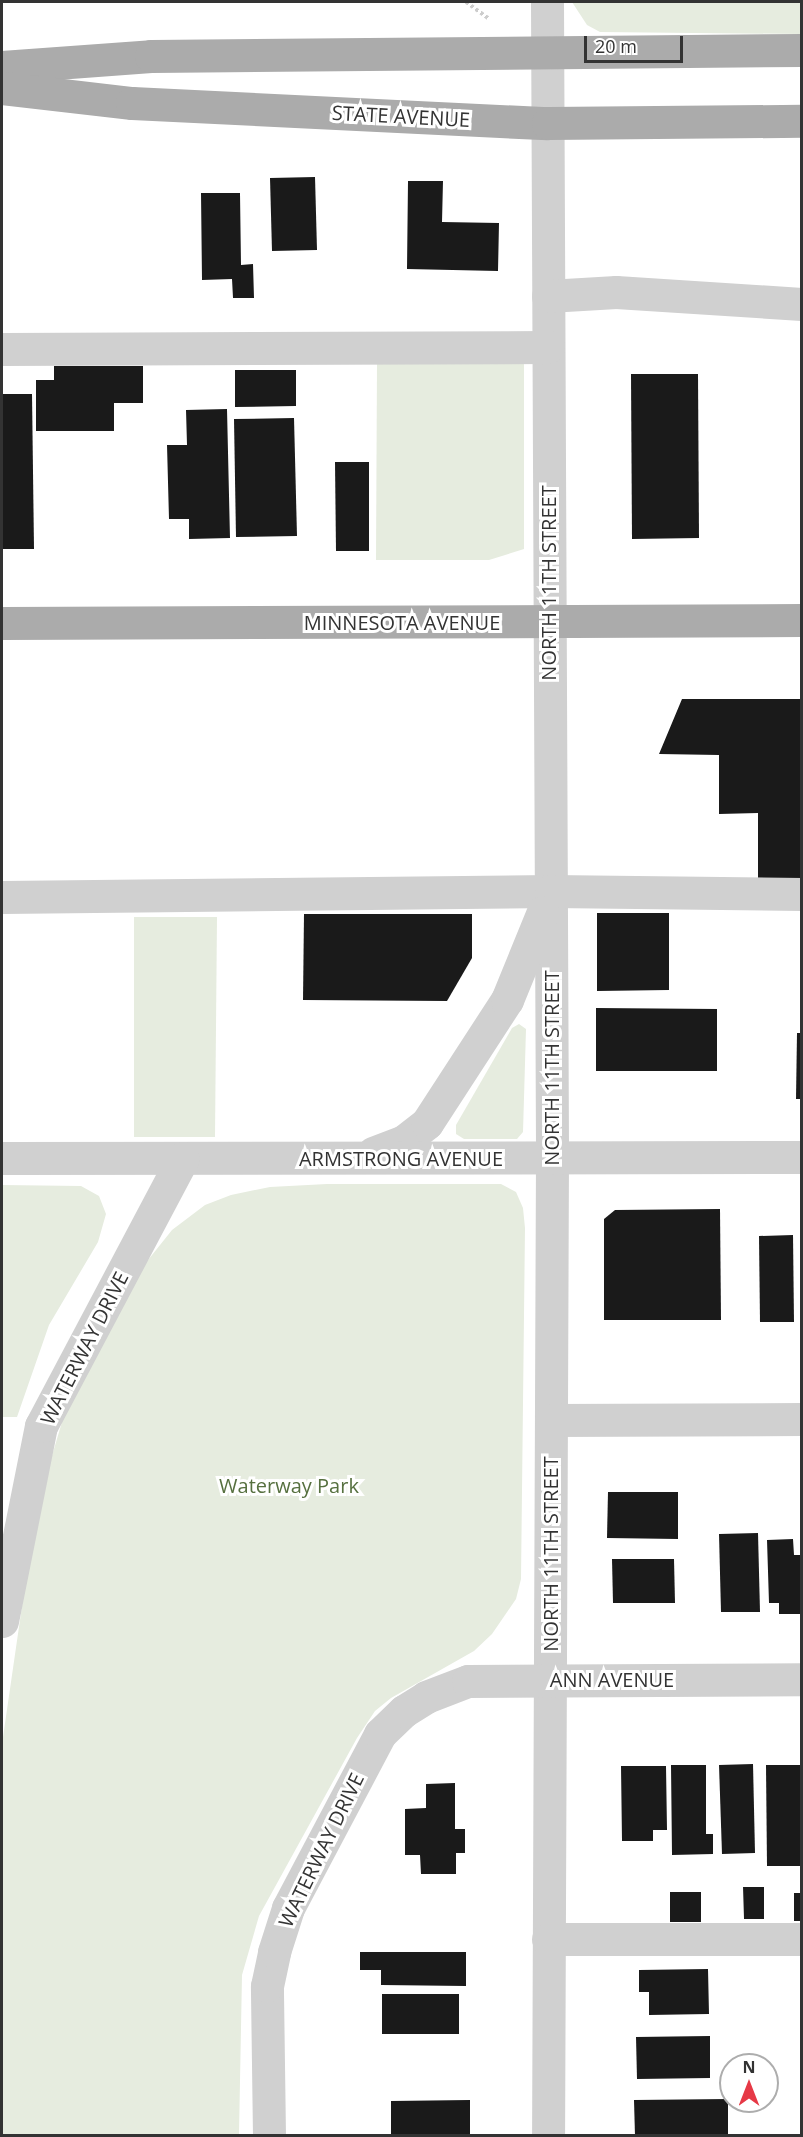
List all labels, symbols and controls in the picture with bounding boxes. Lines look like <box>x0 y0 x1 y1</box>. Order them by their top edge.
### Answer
scale bar <box>587 24 686 62</box>
text: 20 m <box>595 34 637 58</box>
street label: STATE AVENUE <box>331 100 471 132</box>
street label: NORTH 11TH STREET <box>536 485 560 681</box>
street label: MINNESOTA AVENUE <box>304 610 500 634</box>
street label: NORTH 11TH STREET <box>539 970 563 1166</box>
street label: ARMSTRONG AVENUE <box>299 1146 503 1170</box>
street label: WATERWAY DRIVE <box>35 1267 133 1429</box>
street label: NORTH 11TH STREET <box>538 1456 562 1652</box>
park label: Waterway Park <box>219 1473 359 1497</box>
street label: ANN AVENUE <box>550 1667 674 1691</box>
street label: WATERWAY DRIVE <box>273 1769 369 1931</box>
north arrow <box>719 2053 779 2113</box>
text: N <box>742 2056 756 2078</box>

